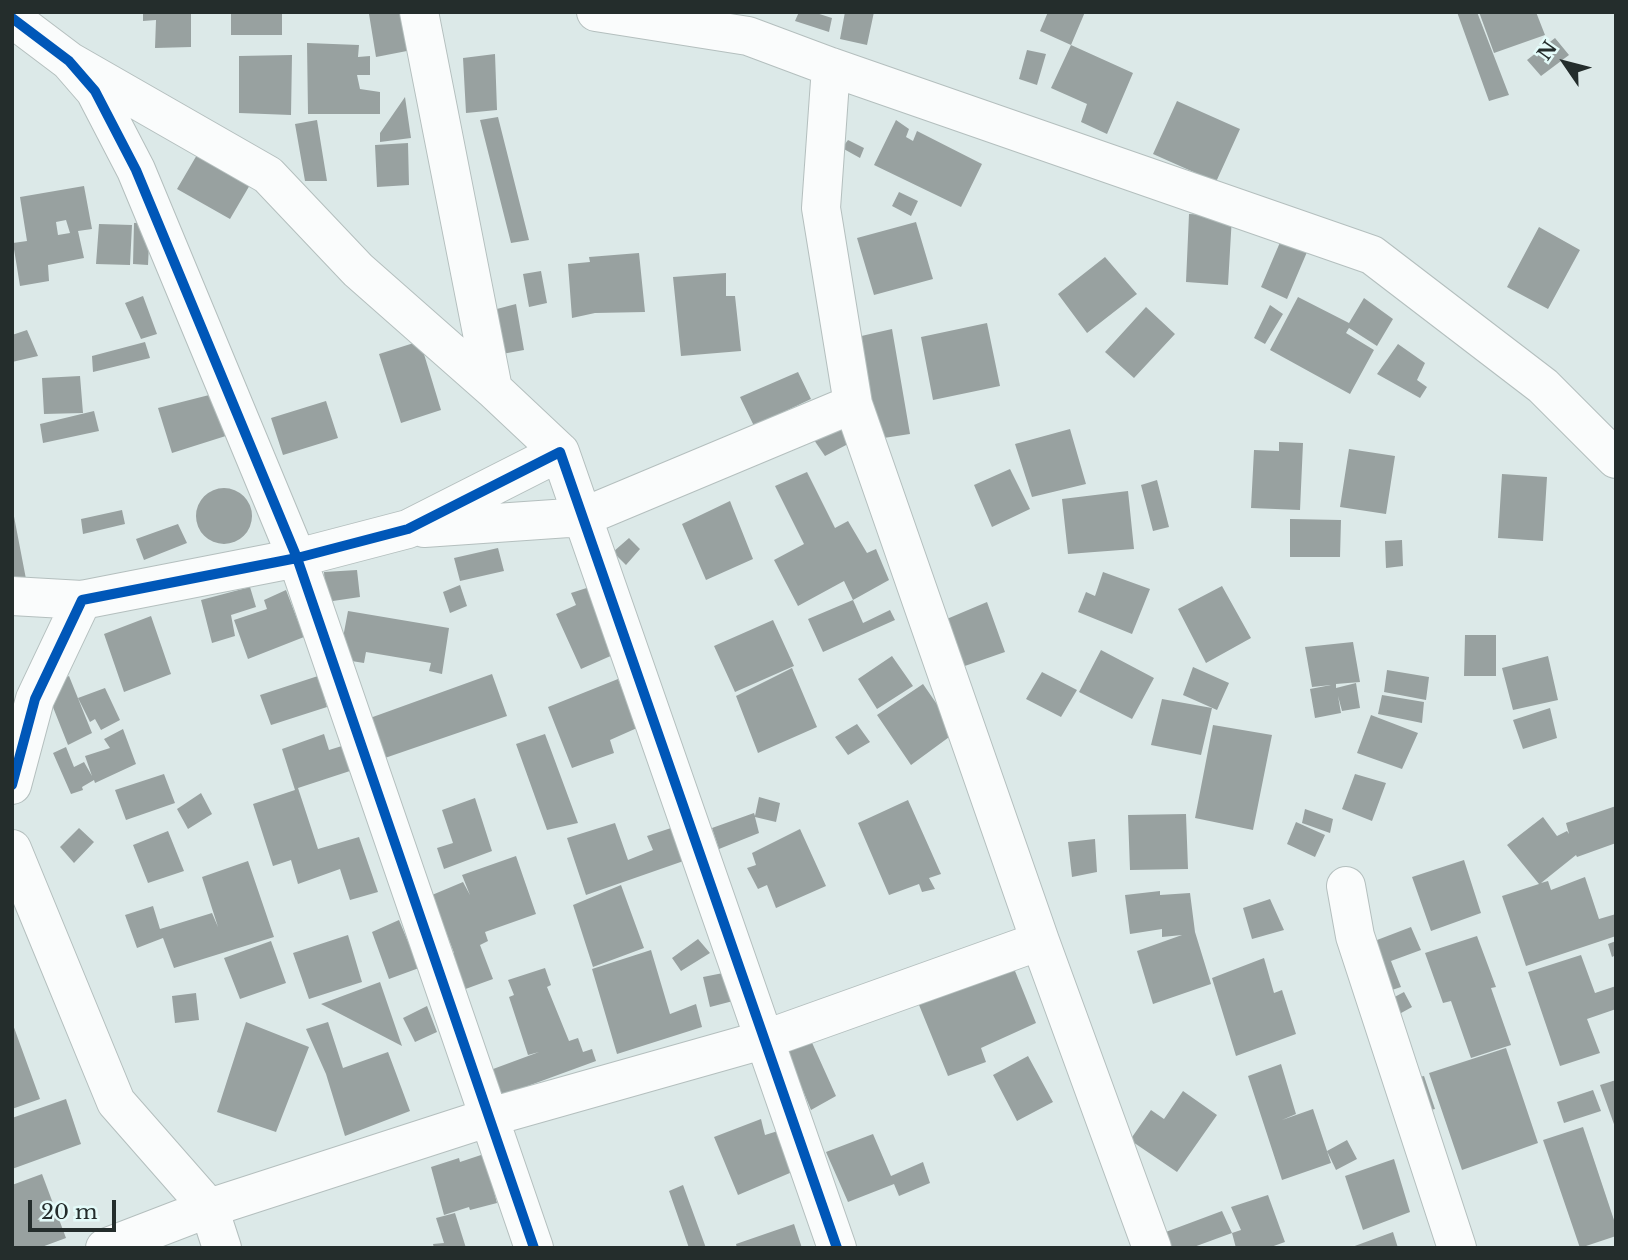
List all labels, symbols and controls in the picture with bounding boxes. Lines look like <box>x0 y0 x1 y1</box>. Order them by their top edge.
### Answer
north arrow <box>1530 28 1600 98</box>
text: N <box>1533 37 1562 65</box>
scale bar <box>32 1186 119 1230</box>
text: 20 m <box>41 1199 98 1225</box>

